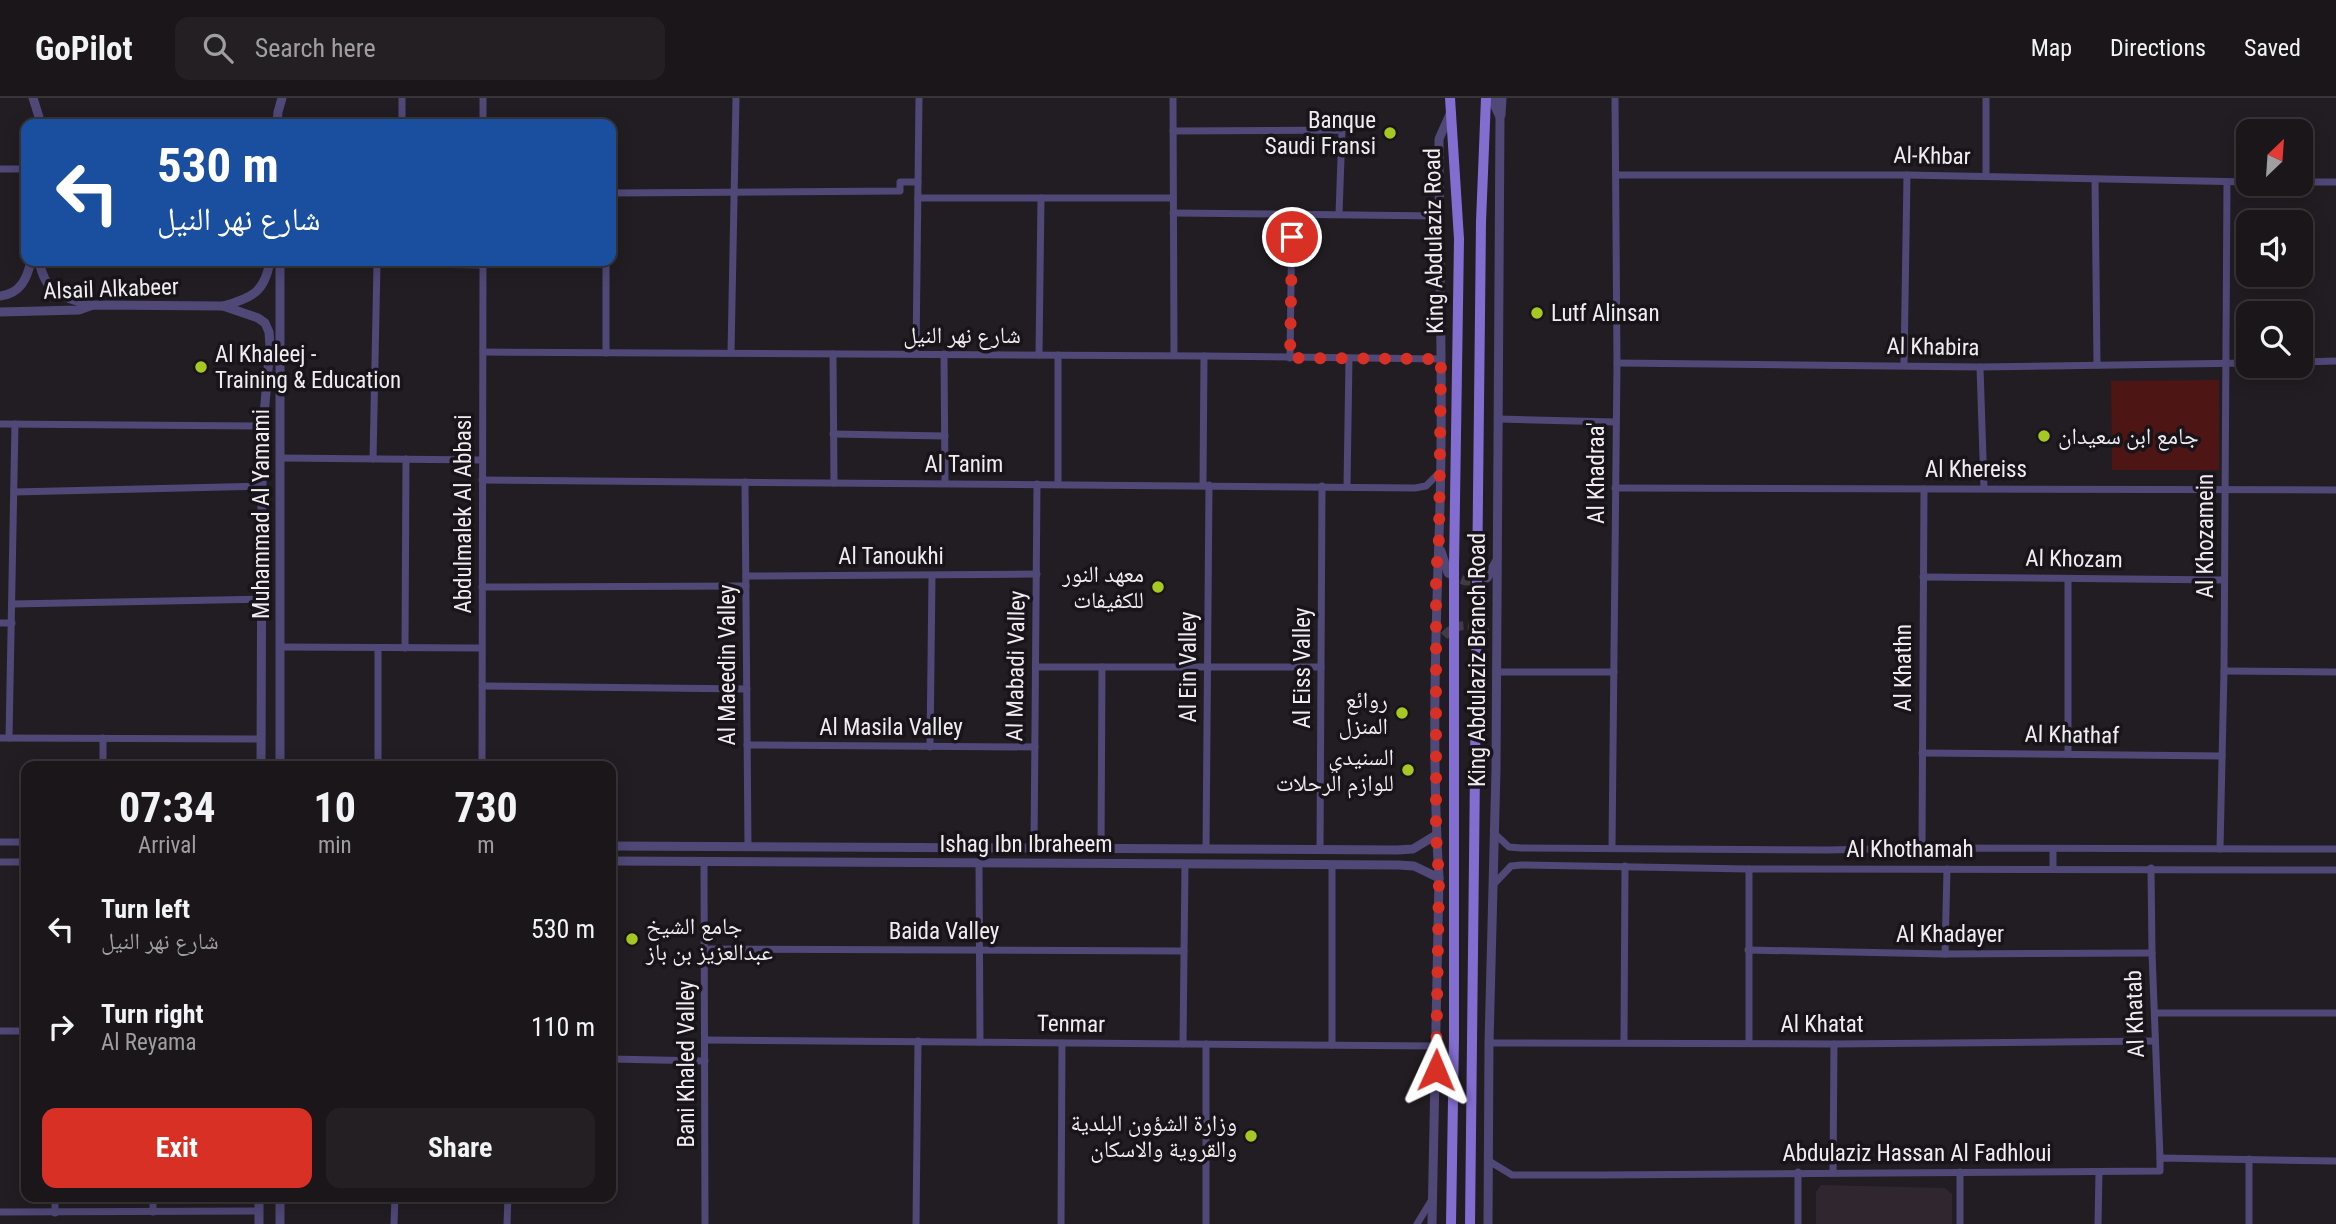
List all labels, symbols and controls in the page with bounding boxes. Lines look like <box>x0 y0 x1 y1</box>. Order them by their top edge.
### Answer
search box <box>175 17 665 80</box>
text: GoPilot <box>35 29 133 68</box>
icon: search <box>199 29 237 67</box>
text: Search here <box>255 33 376 63</box>
text: Map <box>2031 34 2072 62</box>
text: Directions <box>2110 34 2206 62</box>
text: Saved <box>2244 34 2301 62</box>
place label: Banque Saudi Fransi <box>1265 107 1376 160</box>
north arrow <box>2236 119 2314 196</box>
map controls <box>2236 119 2313 378</box>
marker: Banque Saudi Fransi <box>1382 125 1398 141</box>
text: 530 m <box>157 137 279 194</box>
street label: Al-Khbar <box>1893 142 1971 170</box>
icon: left <box>42 147 133 238</box>
street label: King Abdulaziz Road <box>1419 148 1449 334</box>
text: شارع نهر النيل <box>157 200 321 238</box>
pin <box>1262 207 1322 267</box>
button: sound <box>2236 210 2313 287</box>
icon: arrive <box>1273 218 1311 256</box>
street label: Alsail Alkabeer <box>43 273 179 305</box>
place label: Lutf Alinsan <box>1551 300 1660 327</box>
button: search <box>2236 301 2313 378</box>
marker: Lutf Alinsan <box>1529 305 1545 321</box>
street label: شارع نهر النيل <box>903 322 1021 350</box>
street label: Al Khabira <box>1886 333 1980 361</box>
place label: Al Khaleej - Training & Education <box>215 341 401 394</box>
marker: Al Khaleej - Training & Education <box>193 359 209 375</box>
street label: Muhammad Al Yamami <box>248 409 275 619</box>
street label: Abdulmalek Al Abbasi <box>450 414 477 614</box>
street label: Al Khadraa' <box>1583 422 1610 524</box>
place label: جامع ابن سعيدان <box>2058 423 2199 451</box>
marker: جامع ابن سعيدان <box>2036 428 2052 444</box>
street label: Al Tanim <box>925 451 1003 478</box>
street label: Al Khereiss <box>1925 456 2027 483</box>
street label: Al Khozamein <box>2192 474 2219 598</box>
street label: King Abdulaziz Branch Road <box>1464 533 1491 787</box>
street label: Al Tanoukhi <box>838 543 944 570</box>
street label: Al Khozam <box>2025 545 2123 573</box>
place label: معهد النور للكفيفات <box>1061 561 1144 614</box>
marker: معهد النور للكفيفات <box>1150 579 1166 595</box>
street label: Al Maeedin Valley <box>714 584 741 746</box>
street label: Al Mabadi Valley <box>1001 590 1031 742</box>
street label: Al Eiss Valley <box>1289 607 1316 728</box>
street label: Al Ein Valley <box>1175 611 1202 723</box>
street label: Al Khathn <box>1890 624 1917 712</box>
place label: روائع المنزل <box>1338 687 1388 740</box>
marker: روائع المنزل <box>1394 705 1410 721</box>
street label: Al Masila Valley <box>819 714 963 741</box>
street label: Al Khathaf <box>2024 721 2120 749</box>
place label: السنيدي للوازم الرحلات <box>1276 744 1394 799</box>
marker: السنيدي للوازم الرحلات <box>1400 762 1416 778</box>
text: 07:34 <box>119 783 216 832</box>
text: 10 <box>314 783 356 832</box>
text: 730 <box>454 783 518 832</box>
street label: Ishag Ibn Ibraheem <box>939 831 1113 858</box>
text: Arrival <box>138 832 197 859</box>
text: min <box>318 832 352 859</box>
text: m <box>477 832 495 859</box>
street label: Al Khothamah <box>1846 836 1974 863</box>
text: Turn left <box>101 894 190 924</box>
icon: left <box>42 910 80 948</box>
place label: جامع الشيخ عبدالعزيز بن باز <box>645 913 773 966</box>
text: 530 m <box>531 914 595 944</box>
street label: Baida Valley <box>889 918 1000 945</box>
street label: Al Khadayer <box>1896 921 2004 948</box>
text: شارع نهر النيل <box>101 928 219 955</box>
marker: جامع الشيخ عبدالعزيز بن باز <box>624 931 640 947</box>
street label: Al Khatab <box>2120 970 2150 1058</box>
street label: Bani Khaled Valley <box>673 980 700 1147</box>
text: Turn right <box>101 999 203 1029</box>
icon: right <box>42 1008 80 1046</box>
street label: Tenmar <box>1037 1010 1105 1038</box>
street label: Al Khatat <box>1780 1011 1864 1038</box>
text: 110 m <box>531 1012 595 1042</box>
text: Al Reyama <box>101 1029 196 1056</box>
position arrow <box>1399 1033 1473 1107</box>
button: Exit <box>42 1108 312 1188</box>
button: Share <box>326 1108 595 1188</box>
place label: وزارة الشؤون البلدية والقروية والاسكان <box>1071 1110 1237 1163</box>
marker: وزارة الشؤون البلدية والقروية والاسكان <box>1243 1128 1259 1144</box>
street label: Abdulaziz Hassan Al Fadhloui <box>1782 1140 2052 1167</box>

